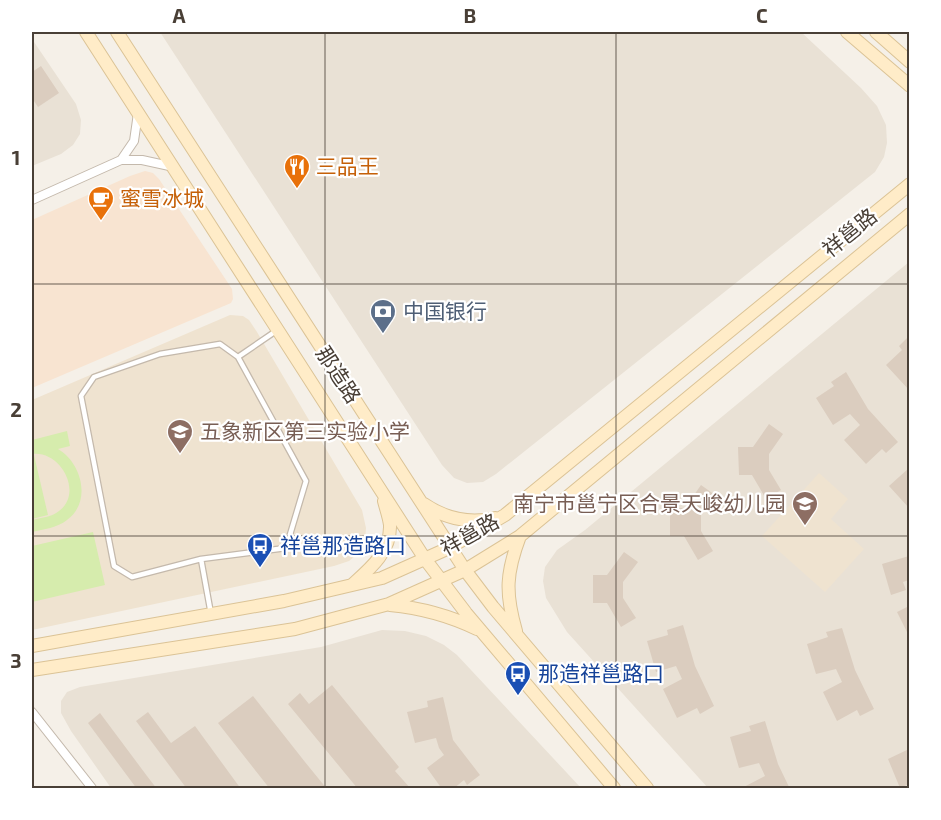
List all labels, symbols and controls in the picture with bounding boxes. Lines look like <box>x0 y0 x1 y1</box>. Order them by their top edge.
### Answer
text: A <box>172 3 186 27</box>
text: B <box>464 3 476 27</box>
text: C <box>756 3 768 27</box>
text: 1 <box>12 145 20 169</box>
restaurant icon: 三品王 <box>282 152 312 190</box>
place label: 三品王 <box>316 153 379 178</box>
cafe icon: 蜜雪冰城 <box>86 184 116 222</box>
place label: 蜜雪冰城 <box>120 185 204 210</box>
street label: 祥邕路 <box>817 202 881 261</box>
bank icon: 中国银行 <box>368 297 398 335</box>
place label: 中国银行 <box>403 298 487 323</box>
street label: 那造路 <box>312 341 367 407</box>
text: 2 <box>10 397 22 421</box>
school or university icon: 五象新区第三实验小学 <box>165 417 195 455</box>
place label: 五象新区第三实验小学 <box>200 418 410 443</box>
school or university icon: 南宁市邕宁区合景天峻幼儿园 <box>790 489 820 527</box>
place label: 南宁市邕宁区合景天峻幼儿园 <box>513 490 786 515</box>
street label: 祥邕路 <box>436 507 503 560</box>
bus stop icon: 祥邕那造路口 <box>245 531 275 569</box>
place label: 祥邕那造路口 <box>280 532 406 557</box>
text: 3 <box>10 648 22 672</box>
bus stop icon: 那造祥邕路口 <box>503 659 533 697</box>
place label: 那造祥邕路口 <box>538 660 664 685</box>

